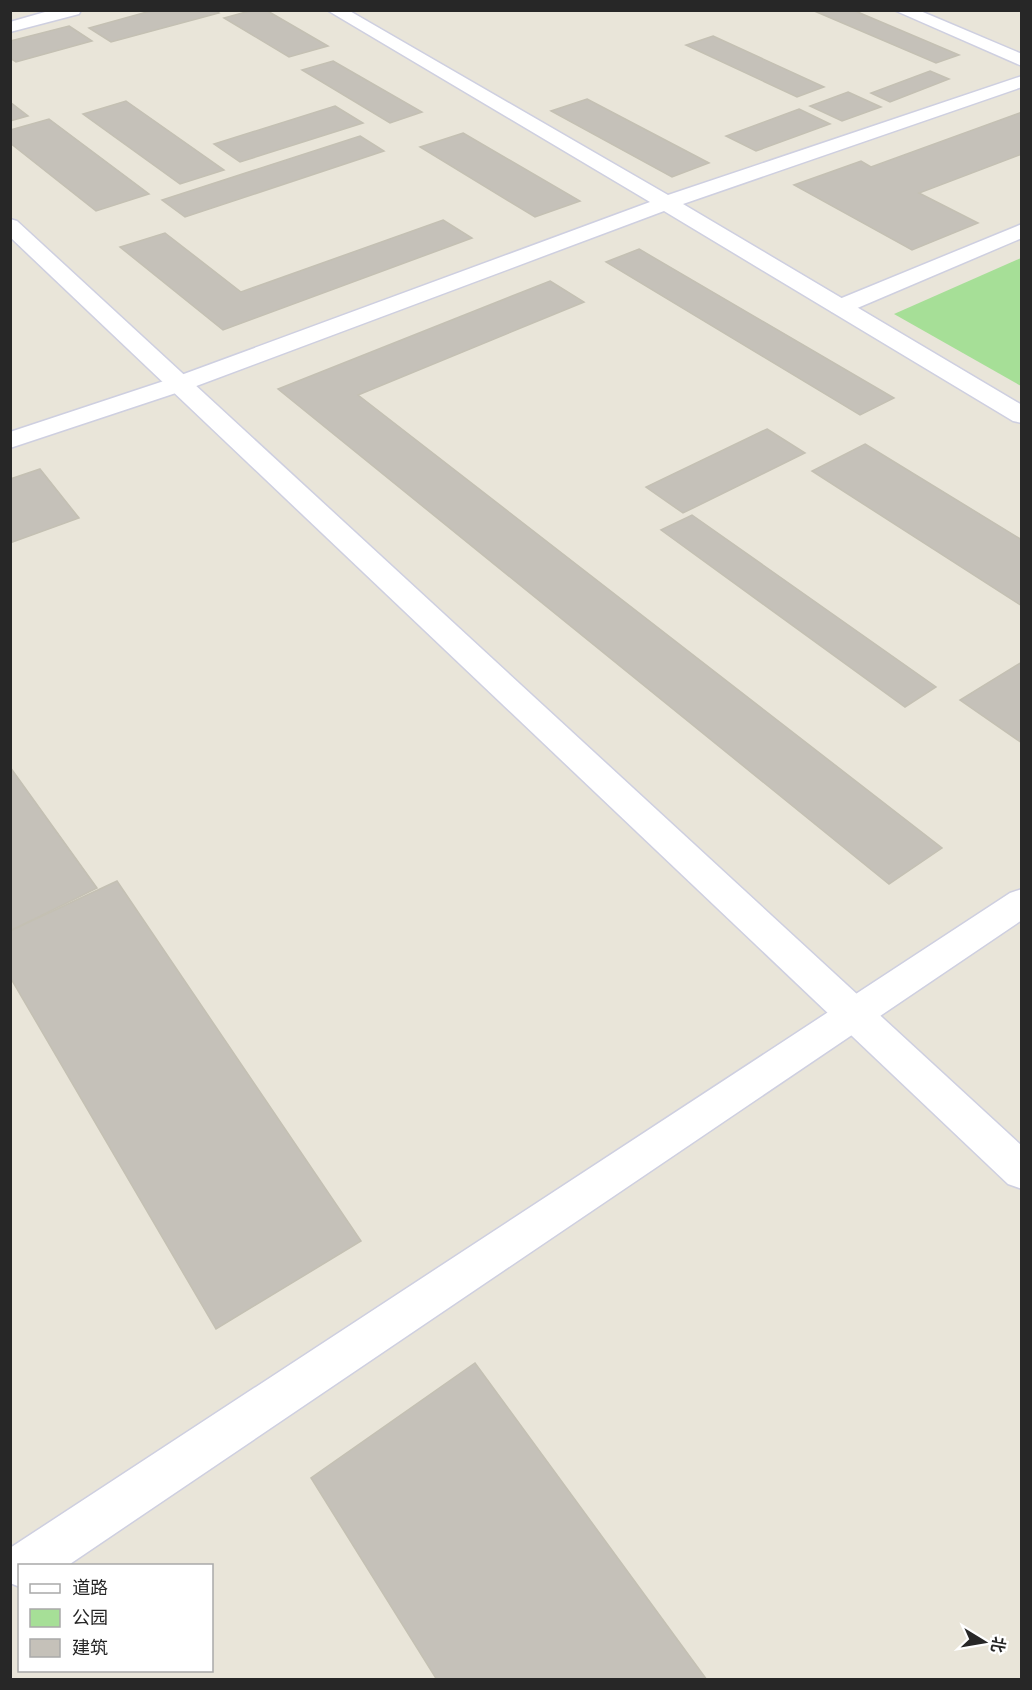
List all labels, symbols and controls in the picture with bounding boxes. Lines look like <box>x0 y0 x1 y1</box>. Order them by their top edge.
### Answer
legend <box>18 1564 213 1672</box>
text: 道路 <box>72 1576 108 1599</box>
text: 公园 <box>72 1606 108 1629</box>
north arrow <box>954 1612 1014 1672</box>
text: 北 <box>987 1635 1010 1655</box>
text: 建筑 <box>72 1636 108 1659</box>

